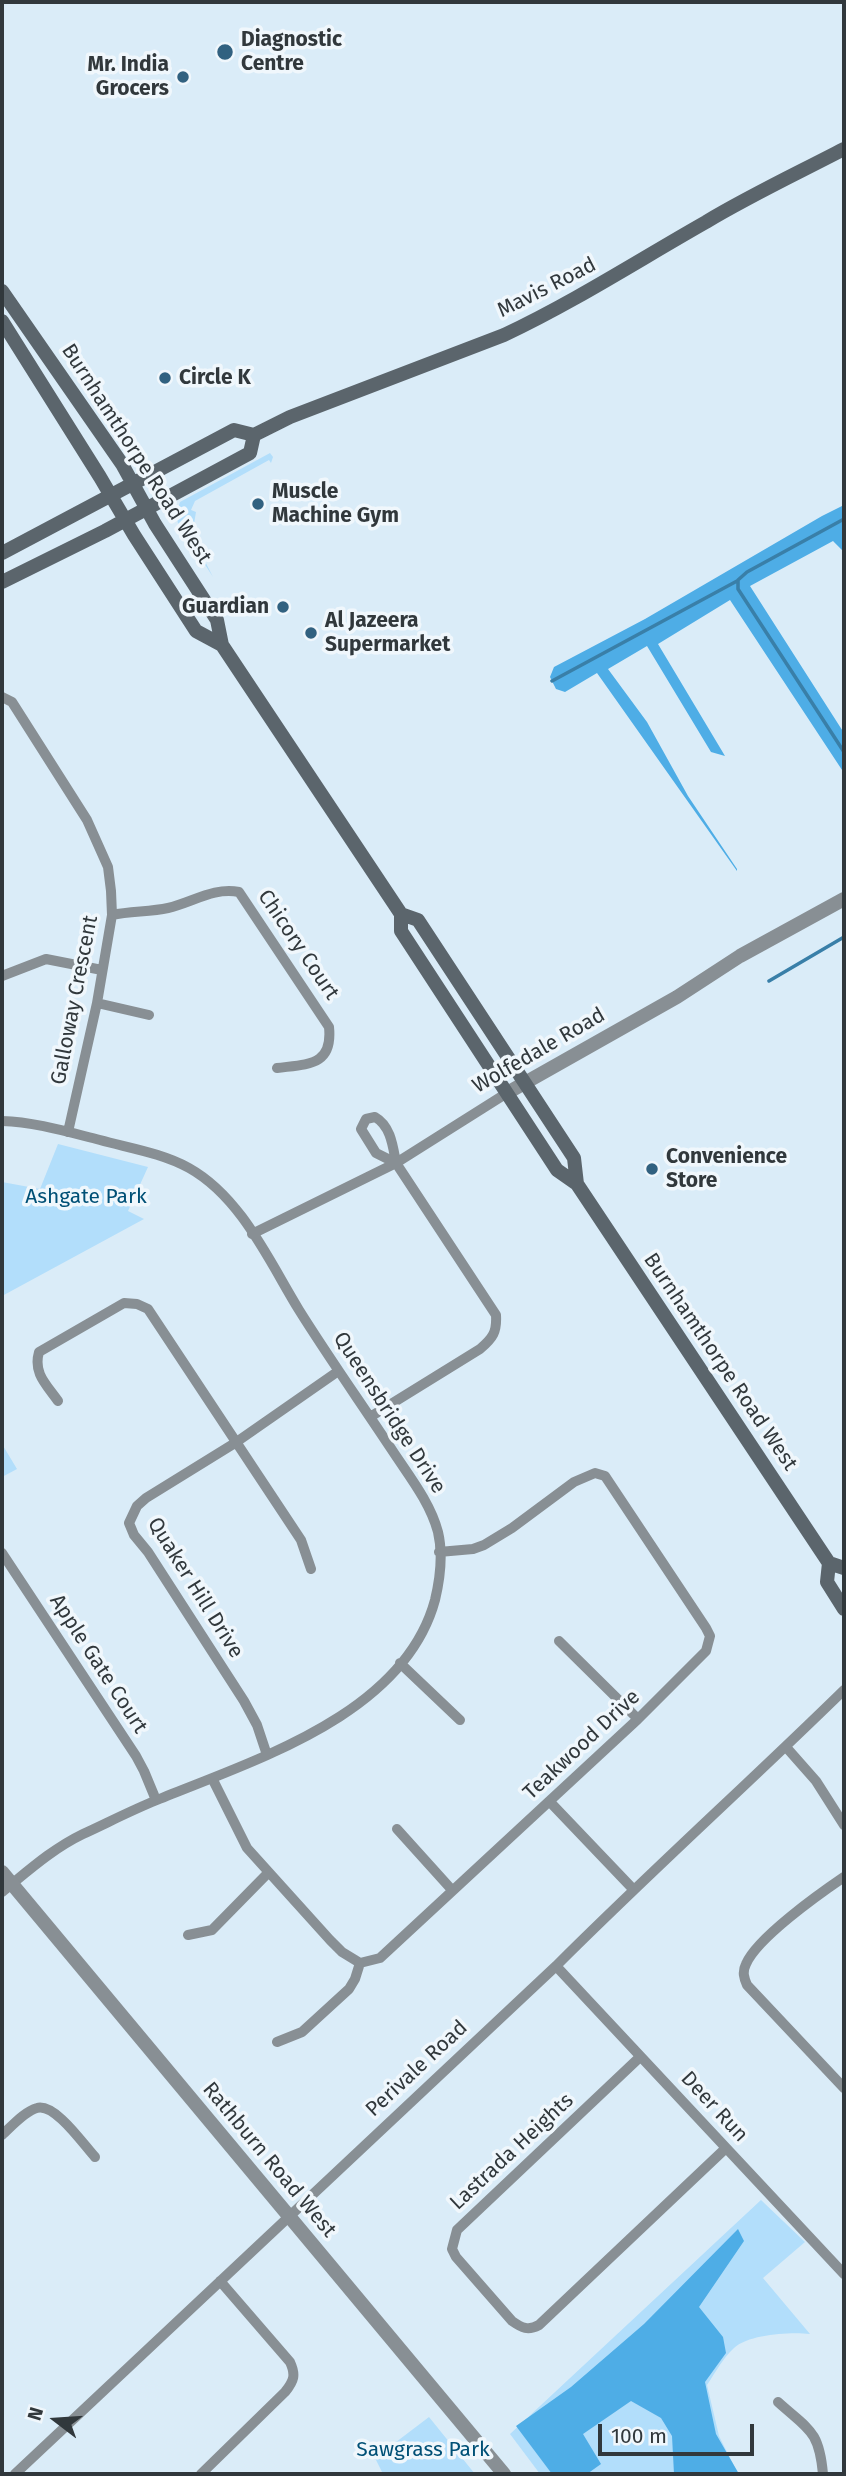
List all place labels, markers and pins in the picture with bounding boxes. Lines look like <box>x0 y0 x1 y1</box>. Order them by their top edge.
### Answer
place label: Diagnostic Centre <box>241 27 342 77</box>
marker: Diagnostic Centre <box>215 42 235 62</box>
place label: Mr. India Grocers <box>87 52 169 102</box>
marker: Mr. India Grocers <box>175 69 191 85</box>
place label: Circle K <box>179 365 251 391</box>
marker: Circle K <box>157 370 173 386</box>
place label: Muscle Machine Gym <box>272 479 399 529</box>
marker: Muscle Machine Gym <box>250 496 266 512</box>
place label: Guardian <box>182 594 269 620</box>
marker: Guardian <box>275 599 291 615</box>
place label: Al Jazeera Supermarket <box>325 608 450 658</box>
marker: Al Jazeera Supermarket <box>303 625 319 641</box>
place label: Convenience Store <box>666 1144 787 1194</box>
marker: Convenience Store <box>644 1161 660 1177</box>

